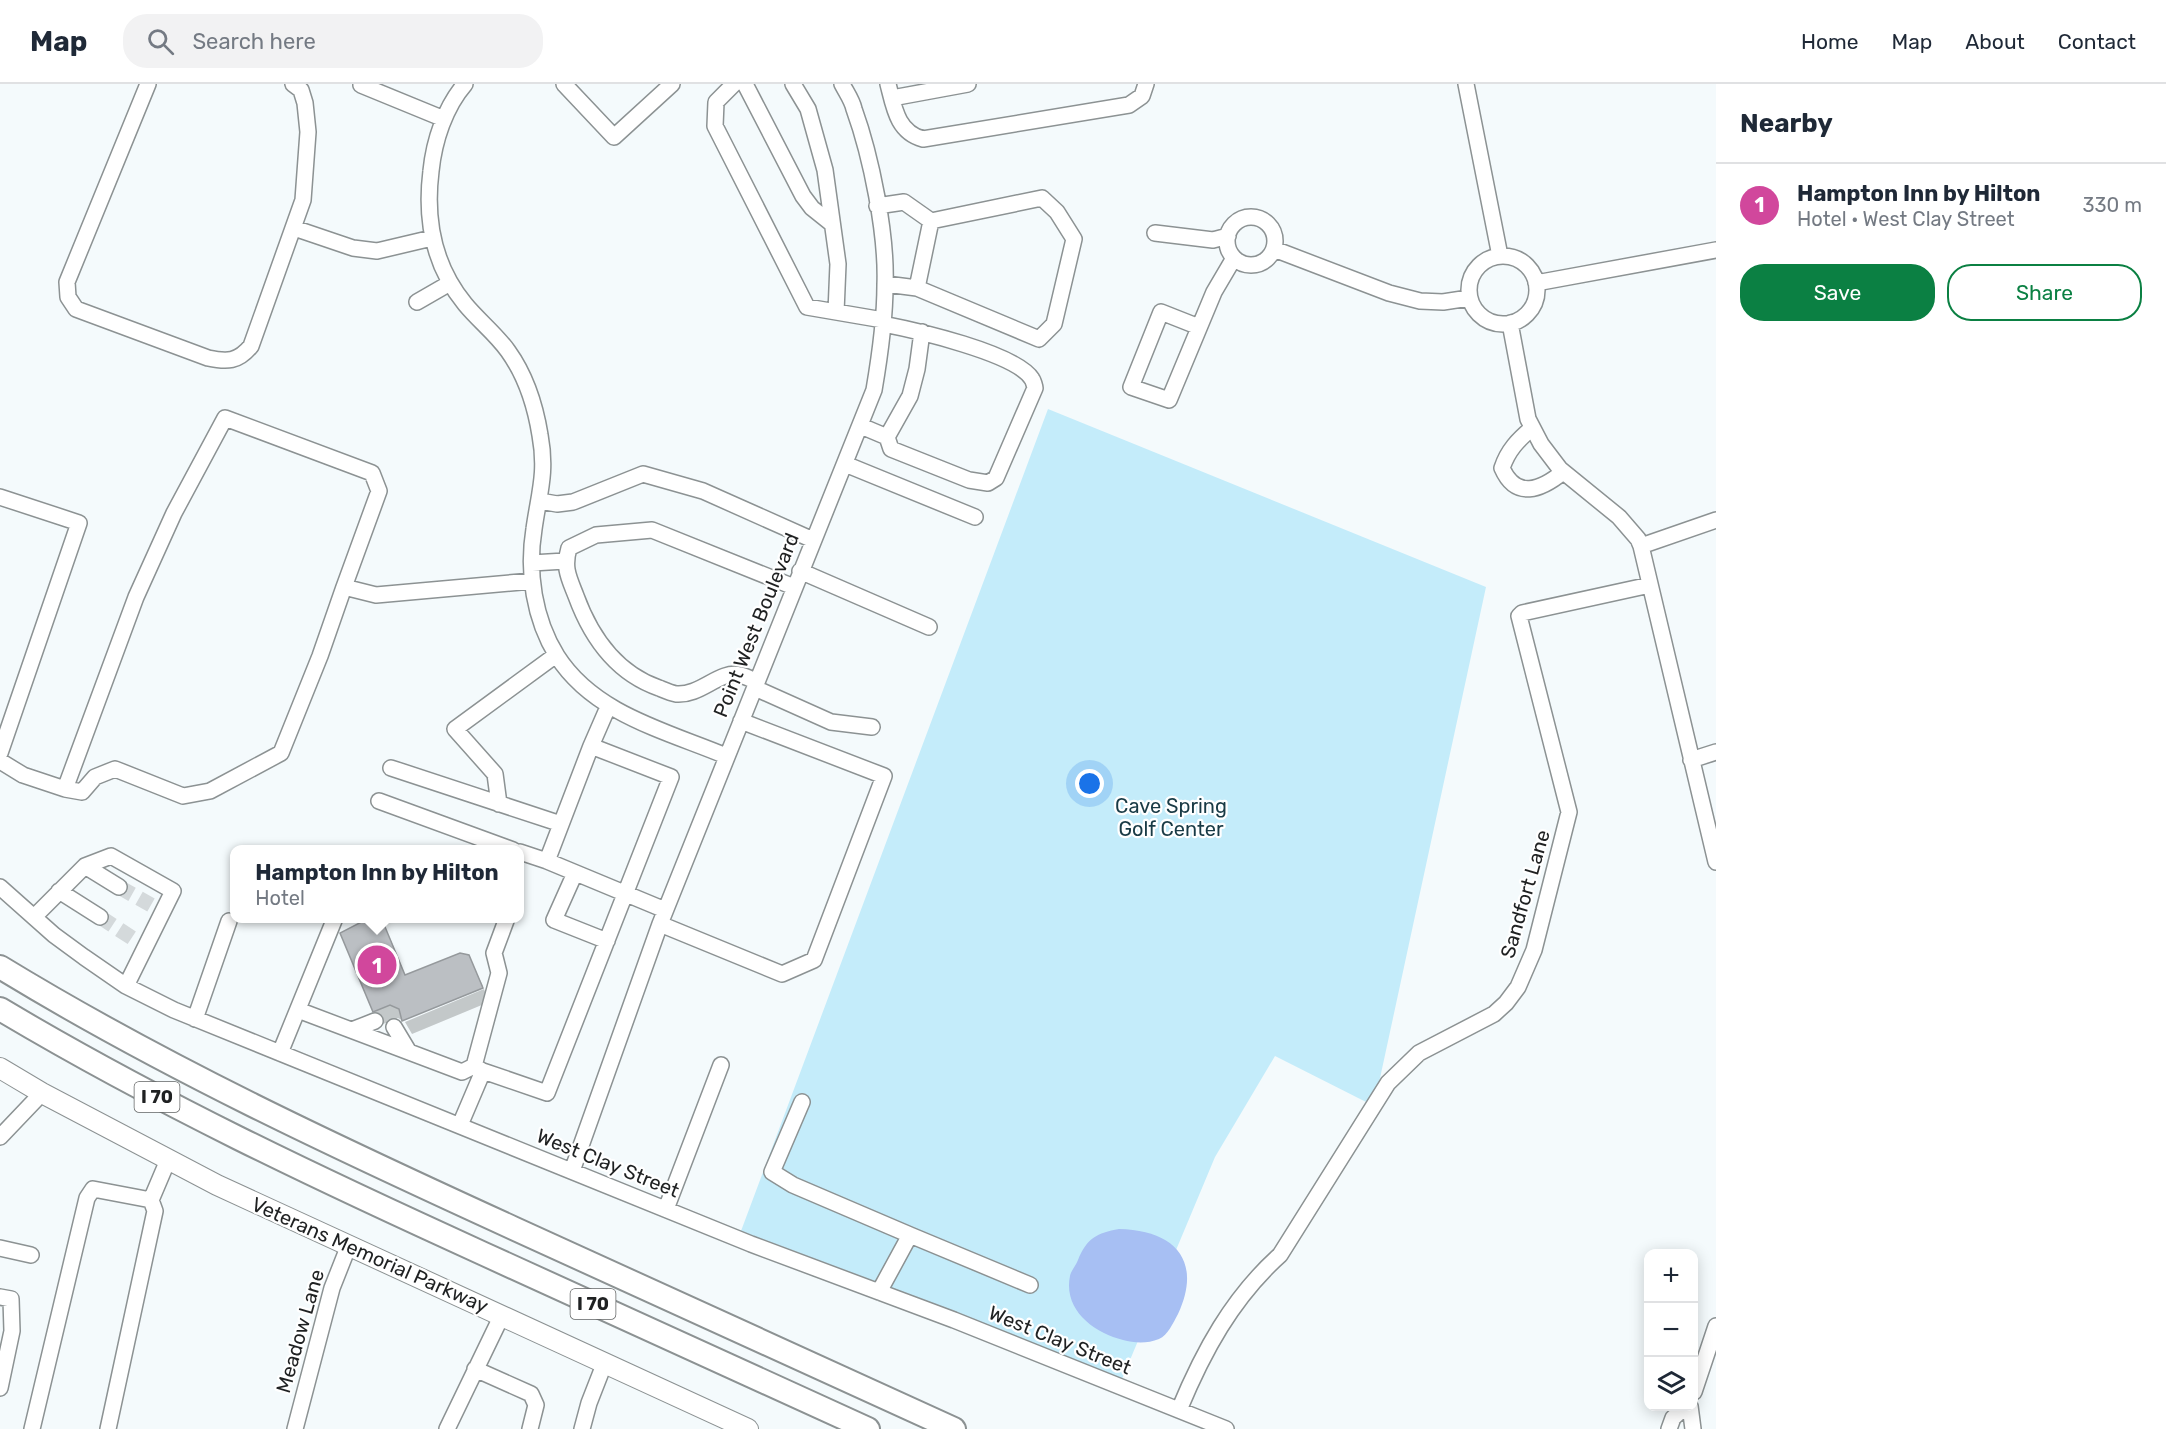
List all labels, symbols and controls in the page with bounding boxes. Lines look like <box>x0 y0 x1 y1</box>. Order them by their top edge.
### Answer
search box <box>123 14 543 68</box>
text: Map <box>30 25 87 58</box>
icon: search <box>144 25 177 58</box>
text: Search here <box>192 28 316 55</box>
text: Home <box>1801 29 1858 54</box>
text: Map <box>1891 29 1932 54</box>
text: About <box>1965 29 2025 54</box>
text: Contact <box>2058 29 2136 54</box>
text: Nearby <box>1740 108 1833 139</box>
text: Hampton Inn by Hilton <box>1797 180 2041 207</box>
text: 1 <box>1755 193 1764 217</box>
text: 330 m <box>2083 193 2142 217</box>
text: Hotel · West Clay Street <box>1797 207 2015 231</box>
button: Save <box>1740 264 1935 321</box>
button: Share <box>1947 264 2142 321</box>
street label: Point West Boulevard <box>708 529 804 721</box>
your location <box>1075 769 1104 798</box>
park label: Cave Spring Golf Center <box>1115 794 1227 841</box>
street label: Sandfort Lane <box>1495 827 1555 961</box>
popup <box>230 845 524 923</box>
text: Hampton Inn by Hilton <box>255 859 499 886</box>
text: Hotel <box>255 886 305 910</box>
pin: 1 <box>358 942 397 988</box>
road number: I 70 <box>134 1082 180 1112</box>
street label: West Clay Street <box>533 1123 683 1203</box>
street label: Veterans Memorial Parkway <box>248 1192 492 1318</box>
map controls <box>1644 1249 1698 1411</box>
button: + <box>1644 1249 1698 1303</box>
street label: Meadow Lane <box>271 1266 329 1396</box>
road number: I 70 <box>570 1289 616 1319</box>
street label: West Clay Street <box>985 1300 1135 1380</box>
button: − <box>1644 1303 1698 1357</box>
button: layers <box>1644 1357 1698 1411</box>

